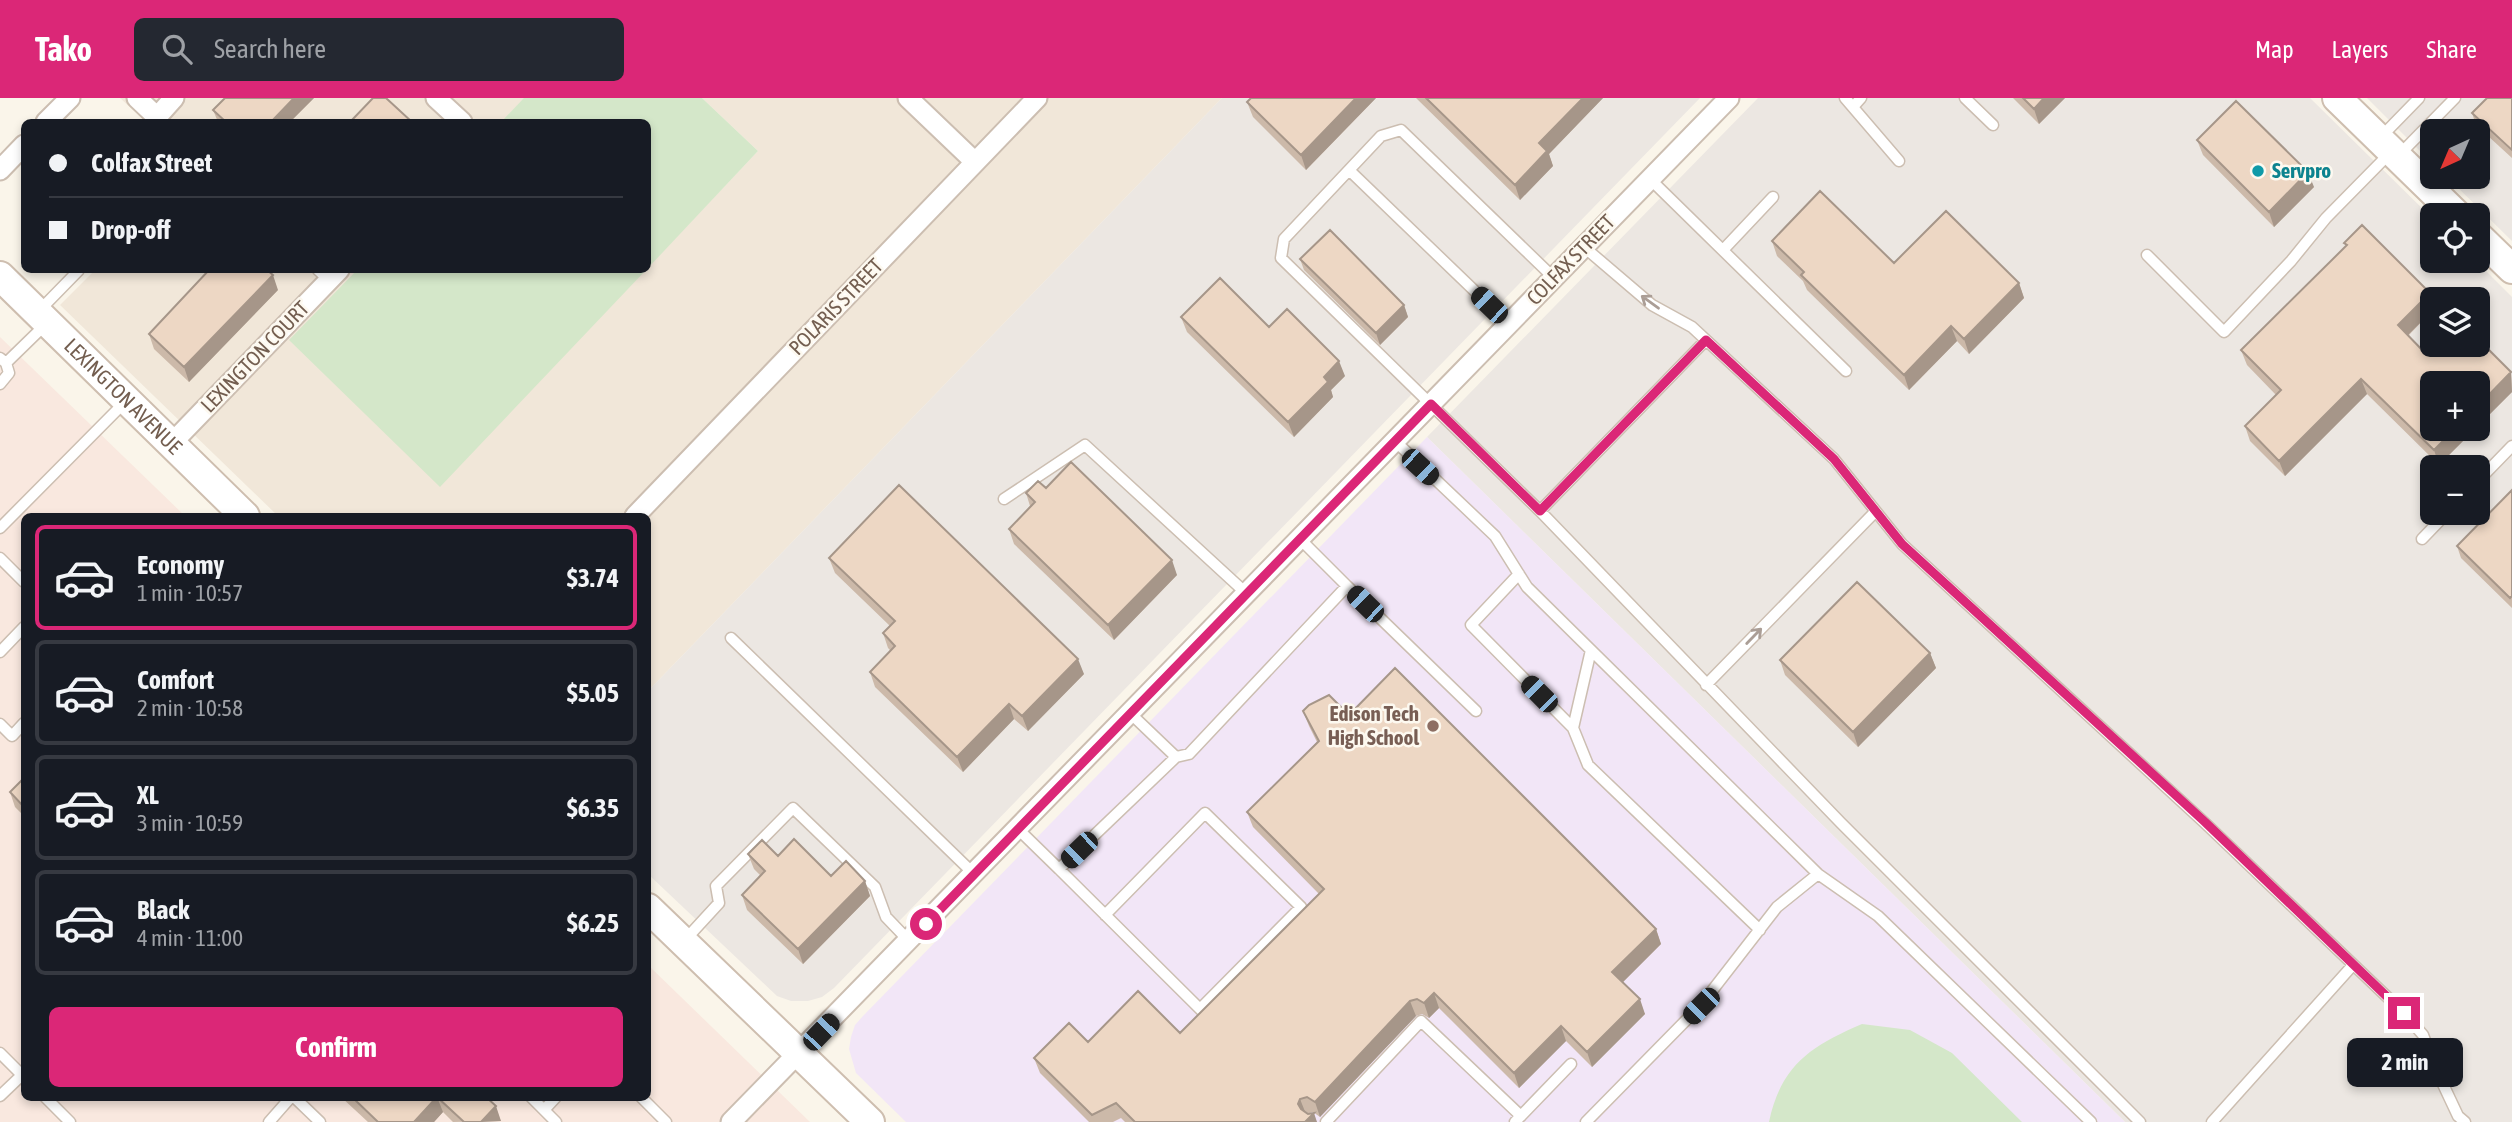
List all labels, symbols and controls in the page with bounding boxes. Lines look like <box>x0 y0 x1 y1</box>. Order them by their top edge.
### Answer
search box <box>134 18 624 81</box>
text: Tako <box>35 30 92 68</box>
icon: search <box>158 30 196 68</box>
text: Search here <box>214 34 326 64</box>
text: Map <box>2255 36 2294 63</box>
text: Layers <box>2332 36 2388 63</box>
text: Share <box>2426 36 2477 63</box>
north arrow <box>2420 119 2490 189</box>
map controls <box>2420 119 2490 525</box>
text: Colfax Street <box>91 148 212 178</box>
place label: Servpro <box>2272 158 2331 182</box>
marker: Servpro <box>2250 163 2266 179</box>
button: locate <box>2420 203 2490 273</box>
street label: COLFAX STREET <box>1521 209 1619 309</box>
text: Drop-off <box>91 215 171 245</box>
street label: POLARIS STREET <box>784 253 887 359</box>
car <box>1467 283 1512 327</box>
button: layers <box>2420 287 2490 357</box>
one-way arrow <box>1641 295 1660 309</box>
street label: LEXINGTON COURT <box>195 296 313 417</box>
street label: LEXINGTON AVENUE <box>60 333 187 458</box>
button: + <box>2420 371 2490 441</box>
car <box>1398 445 1443 489</box>
button: − <box>2420 455 2490 525</box>
icon: car <box>53 546 116 609</box>
text: Economy <box>137 550 224 580</box>
text: $3.74 <box>567 563 619 593</box>
text: 1 min · 10:57 <box>137 580 243 606</box>
car <box>1343 582 1388 626</box>
one-way arrow <box>1745 628 1762 645</box>
icon: car <box>53 661 116 724</box>
text: Comfort <box>137 665 214 695</box>
car <box>1517 672 1562 716</box>
text: $5.05 <box>567 678 619 708</box>
text: 2 min · 10:58 <box>137 695 243 721</box>
place label: Edison Tech High School <box>1328 701 1419 749</box>
marker: Edison Tech High School <box>1425 718 1441 734</box>
icon: car <box>53 776 116 839</box>
text: XL <box>137 780 159 810</box>
text: $6.35 <box>567 793 619 823</box>
text: 3 min · 10:59 <box>137 810 243 836</box>
car <box>1057 828 1102 872</box>
icon: car <box>53 891 116 954</box>
text: Black <box>137 895 189 925</box>
text: $6.25 <box>567 908 619 938</box>
route start <box>910 908 942 940</box>
text: 4 min · 11:00 <box>137 925 243 951</box>
car <box>1679 984 1724 1028</box>
route end <box>2388 997 2420 1029</box>
button: Confirm <box>49 1007 623 1087</box>
car <box>799 1010 844 1054</box>
callout: 2 min <box>2346 1038 2462 1086</box>
text: 2 min <box>2382 1049 2428 1075</box>

